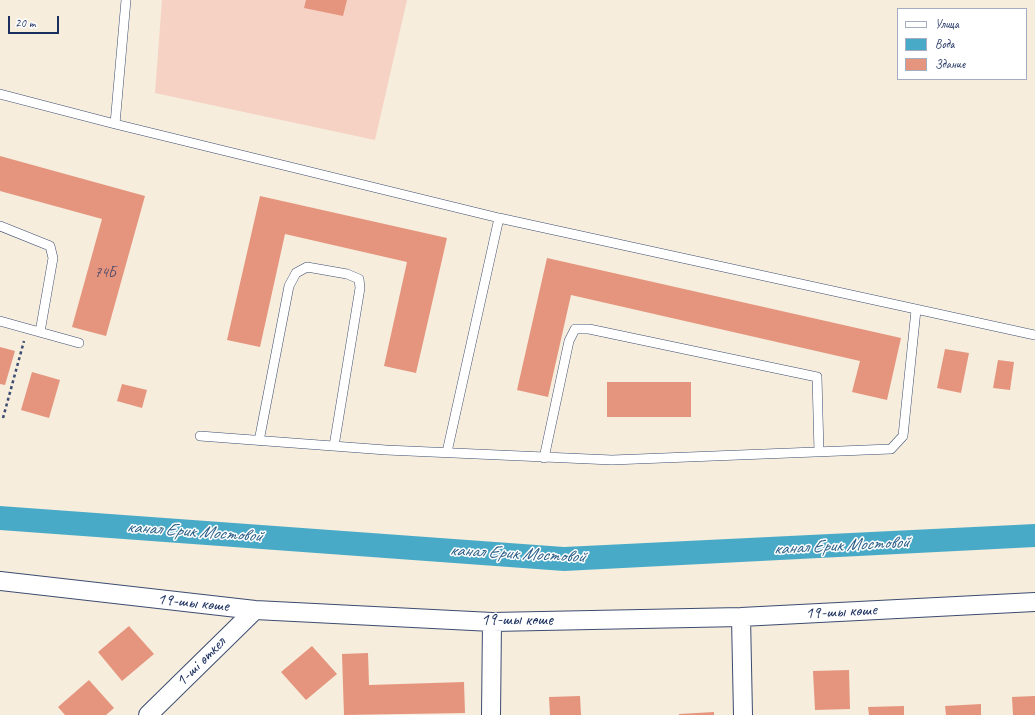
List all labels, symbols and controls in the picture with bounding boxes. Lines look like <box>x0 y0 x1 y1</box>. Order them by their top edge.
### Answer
scale bar <box>10 8 61 34</box>
legend <box>897 8 1027 80</box>
text: 20 m <box>15 15 35 31</box>
text: Улица <box>935 16 959 32</box>
text: Вода <box>935 36 954 52</box>
text: Здание <box>935 56 965 72</box>
house number: 74Б <box>94 264 116 282</box>
water label: канал Ерик Мостовой <box>126 516 262 548</box>
water label: канал Ерик Мостовой <box>773 532 909 560</box>
water label: канал Ерик Мостовой <box>449 540 585 568</box>
street label: 19-шы көше <box>156 589 230 617</box>
street label: 19-шы көше <box>805 600 877 624</box>
street label: 19-шы көше <box>481 611 553 631</box>
street label: 1-шi өткел <box>172 633 230 691</box>

